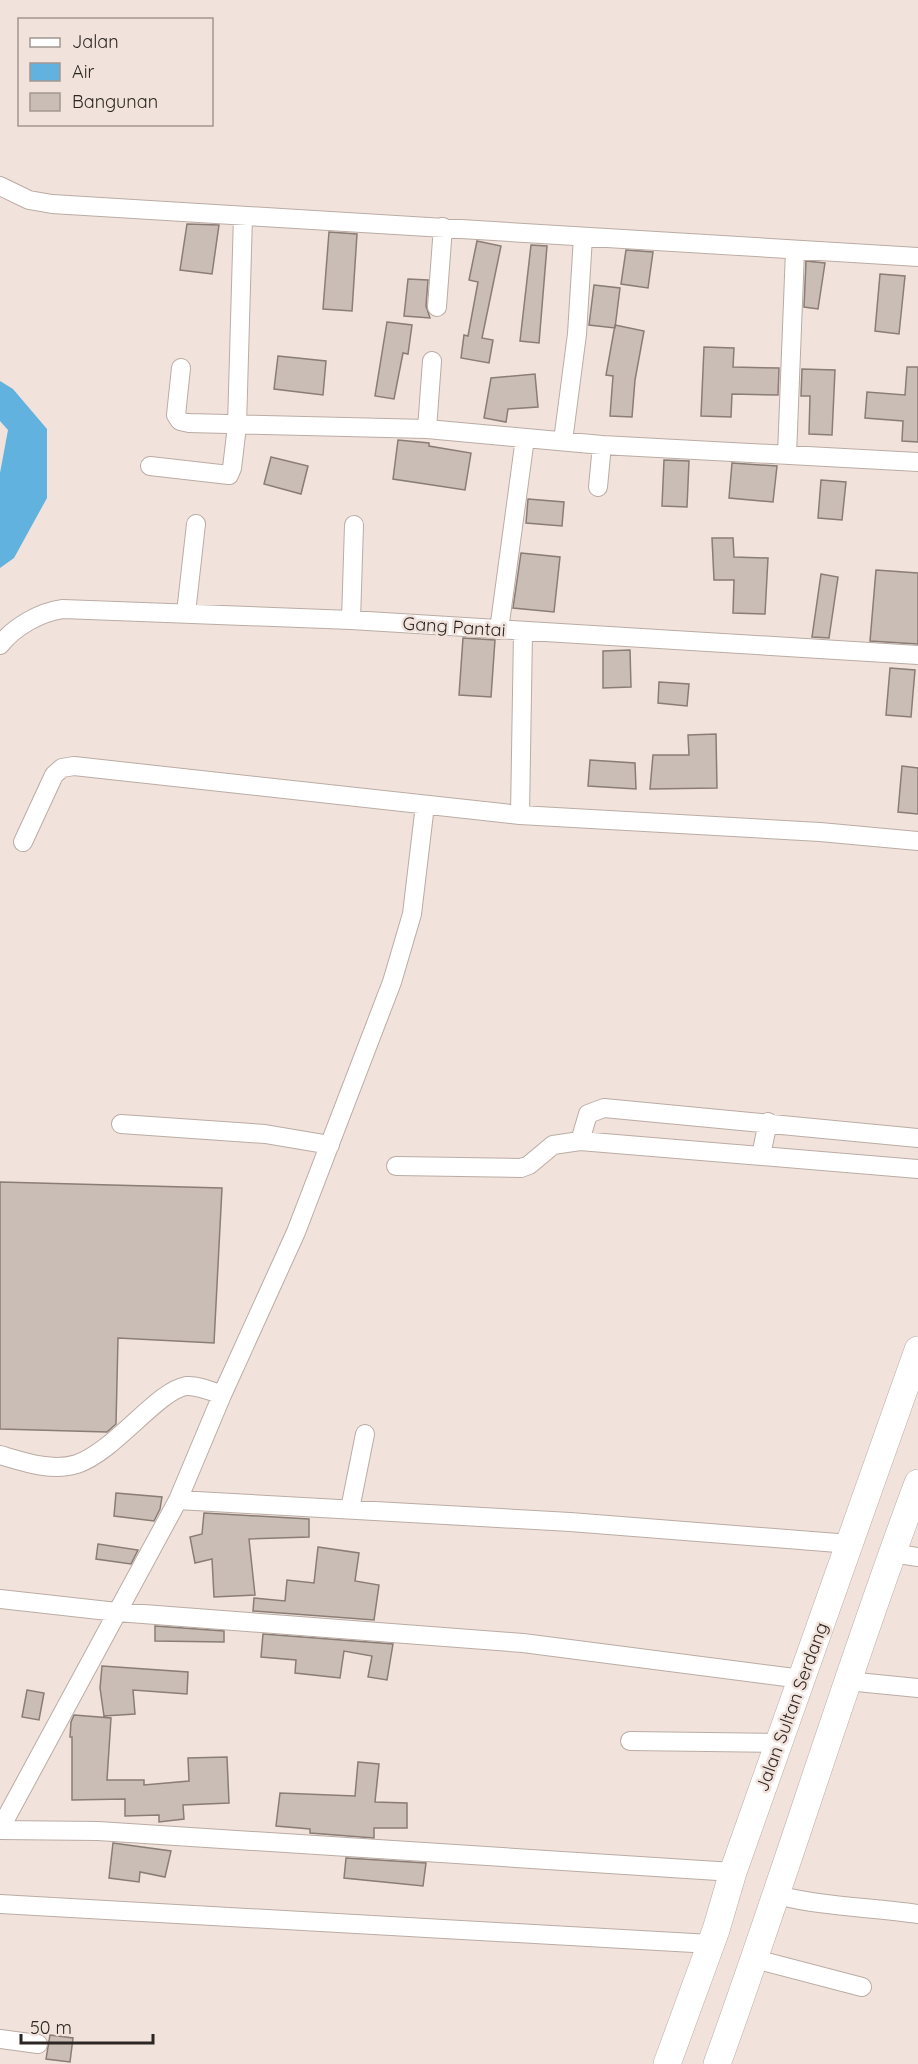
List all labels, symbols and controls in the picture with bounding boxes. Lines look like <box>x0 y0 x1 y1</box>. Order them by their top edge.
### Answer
legend <box>18 18 213 126</box>
text: Jalan <box>72 30 119 53</box>
text: Air <box>72 60 94 83</box>
text: Bangunan <box>72 90 158 113</box>
street label: Gang Pantai <box>402 611 506 642</box>
street label: Jalan Sultan Serdang <box>750 1619 833 1795</box>
scale bar <box>21 2007 153 2045</box>
text: 50 m <box>30 2016 72 2039</box>

